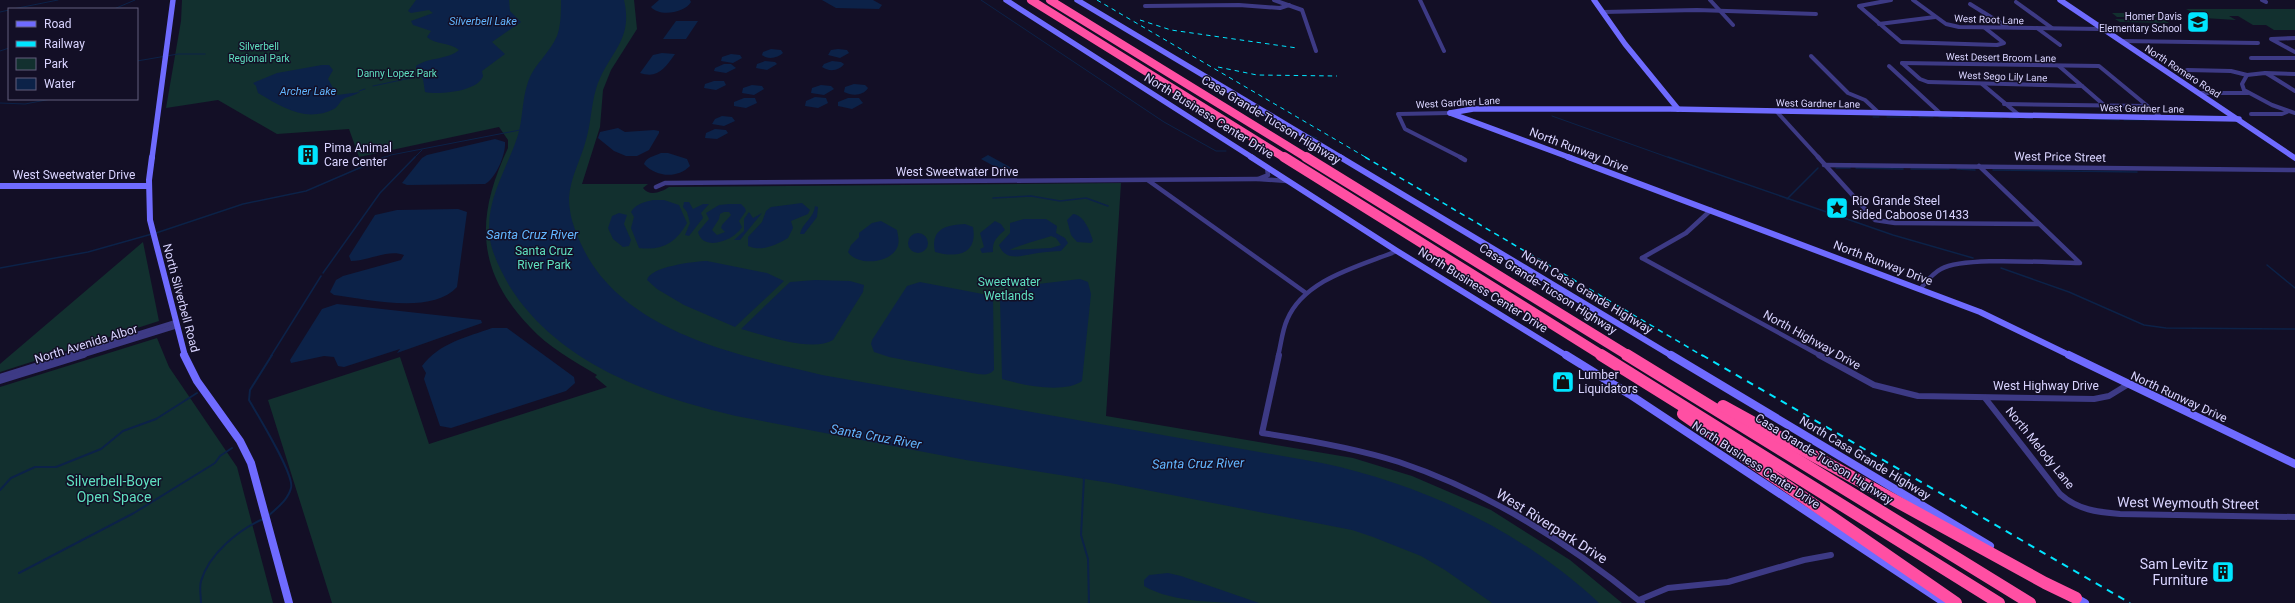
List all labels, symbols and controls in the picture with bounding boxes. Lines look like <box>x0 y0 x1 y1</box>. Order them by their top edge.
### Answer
legend <box>8 8 138 100</box>
school or university icon: Homer Davis Elementary School <box>2185 9 2211 35</box>
place label: Homer Davis Elementary School <box>2099 11 2182 34</box>
street label: West Root Lane <box>1954 13 2024 26</box>
water label: Silverbell Lake <box>449 15 517 28</box>
text: Road <box>44 17 72 31</box>
text: Railway <box>44 37 85 51</box>
park label: Silverbell Regional Park <box>228 41 291 64</box>
street label: North Romero Road <box>2143 43 2223 100</box>
street label: West Desert Broom Lane <box>1946 51 2056 64</box>
text: Park <box>44 57 69 71</box>
park label: Danny Lopez Park <box>357 68 438 79</box>
street label: West Sego Lily Lane <box>1958 69 2048 84</box>
street label: North Business Center Drive <box>1142 70 1276 162</box>
street label: Casa Grande-Tucson Highway <box>1199 73 1343 167</box>
text: Water <box>44 77 75 91</box>
water label: Archer Lake <box>279 85 337 98</box>
street label: West Gardner Lane <box>1416 95 1500 110</box>
street label: West Gardner Lane <box>1776 97 1860 110</box>
street label: West Gardner Lane <box>2100 102 2184 115</box>
street label: North Runway Drive <box>1527 125 1631 175</box>
place label: Pima Animal Care Center <box>324 141 392 169</box>
building icon: Pima Animal Care Center <box>295 142 321 168</box>
street label: West Price Street <box>2014 149 2106 165</box>
street label: West Sweetwater Drive <box>896 165 1018 179</box>
street label: West Sweetwater Drive <box>13 168 135 182</box>
place label: Rio Grande Steel Sided Caboose 01433 <box>1852 194 1969 222</box>
place icon: Rio Grande Steel Sided Caboose 01433 <box>1824 195 1850 221</box>
water label: Santa Cruz River <box>486 227 579 242</box>
street label: North Runway Drive <box>1831 238 1935 288</box>
street label: Casa Grande-Tucson Highway <box>1477 241 1620 337</box>
street label: North Silverbell Road <box>160 242 202 354</box>
park label: Santa Cruz River Park <box>515 244 573 272</box>
street label: North Business Center Drive <box>1416 244 1550 336</box>
street label: North Casa Grande Highway <box>1519 247 1655 337</box>
park label: Sweetwater Wetlands <box>978 275 1040 303</box>
street label: North Highway Drive <box>1761 307 1863 373</box>
street label: North Avenida Albor <box>33 322 139 366</box>
place label: Lumber Liquidators <box>1578 368 1638 396</box>
street label: North Runway Drive <box>2128 368 2230 426</box>
shop icon: Lumber Liquidators <box>1550 369 1576 395</box>
street label: West Highway Drive <box>1993 379 2099 393</box>
street label: North Melody Lane <box>2003 404 2077 492</box>
street label: Casa Grande-Tucson Highway <box>1753 411 1896 507</box>
street label: North Casa Grande Highway <box>1797 413 1933 503</box>
street label: North Business Center Drive <box>1689 418 1823 512</box>
water label: Santa Cruz River <box>829 421 923 452</box>
water label: Santa Cruz River <box>1152 455 1245 472</box>
park label: Silverbell-Boyer Open Space <box>66 473 162 505</box>
street label: West Riverpark Drive <box>1493 485 1611 567</box>
street label: West Weymouth Street <box>2117 494 2259 512</box>
place label: Sam Levitz Furniture <box>2140 556 2208 588</box>
building icon: Sam Levitz Furniture <box>2210 559 2236 585</box>

